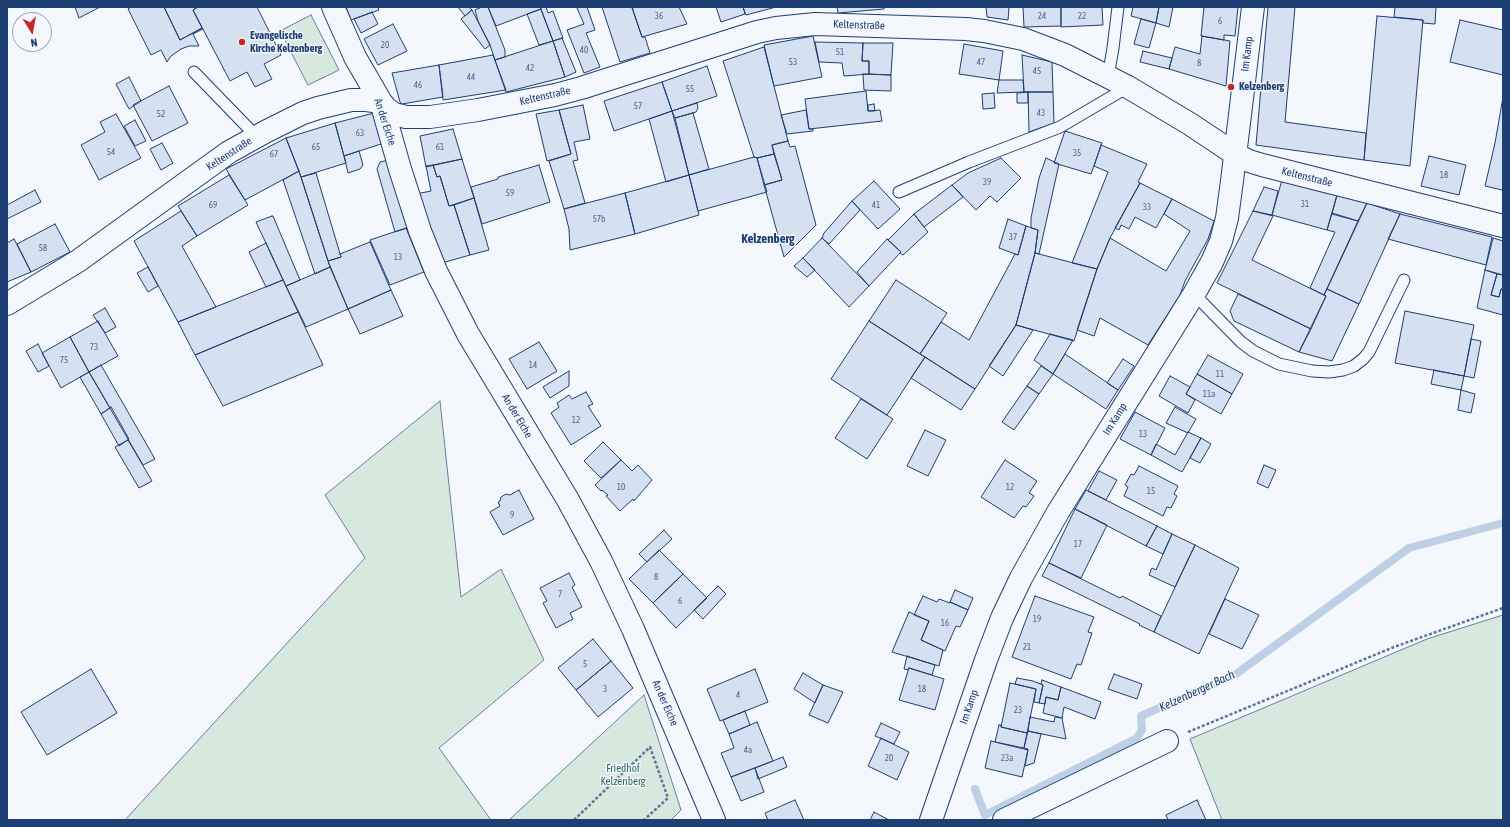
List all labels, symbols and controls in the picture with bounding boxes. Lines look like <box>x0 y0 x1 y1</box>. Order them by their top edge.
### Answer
house number: 36 <box>655 11 663 21</box>
house number: 24 <box>1038 11 1046 21</box>
house number: 22 <box>1078 11 1086 21</box>
north arrow <box>12 12 52 52</box>
house number: 6 <box>1218 16 1222 26</box>
street label: Keltenstraße <box>833 17 885 33</box>
place label: Evangelische Kirche Kelzenberg <box>250 29 322 55</box>
text: N <box>30 36 38 49</box>
street label: Im Kamp <box>1238 36 1256 72</box>
marker: Evangelische Kirche Kelzenberg <box>237 37 247 47</box>
house number: 20 <box>381 40 389 50</box>
house number: 40 <box>580 45 588 55</box>
house number: 51 <box>836 47 844 57</box>
house number: 53 <box>789 57 797 67</box>
house number: 47 <box>977 57 985 67</box>
house number: 8 <box>1197 58 1201 68</box>
house number: 42 <box>526 63 534 73</box>
house number: 45 <box>1033 66 1041 76</box>
house number: 44 <box>467 72 475 82</box>
house number: 46 <box>414 80 422 90</box>
place label: Kelzenberg <box>1239 80 1284 94</box>
marker: Kelzenberg <box>1226 82 1236 92</box>
street label: Keltenstraße <box>518 84 572 108</box>
house number: 55 <box>686 84 694 94</box>
street label: An der Eiche <box>371 97 399 147</box>
house number: 57 <box>634 101 642 111</box>
house number: 43 <box>1037 108 1045 118</box>
house number: 52 <box>157 109 165 119</box>
house number: 63 <box>356 128 364 138</box>
street label: Keltenstraße <box>204 134 254 174</box>
house number: 65 <box>312 142 320 152</box>
house number: 61 <box>436 142 444 152</box>
house number: 54 <box>107 147 115 157</box>
house number: 35 <box>1073 148 1081 158</box>
house number: 67 <box>270 149 278 159</box>
street label: Keltenstraße <box>1280 164 1334 190</box>
house number: 18 <box>1440 170 1448 180</box>
house number: 39 <box>983 177 991 187</box>
house number: 59 <box>506 188 514 198</box>
house number: 31 <box>1301 199 1309 209</box>
house number: 69 <box>209 200 217 210</box>
house number: 41 <box>872 200 880 210</box>
house number: 33 <box>1143 202 1151 212</box>
house number: 57b <box>593 214 605 224</box>
district label: Kelzenberg <box>741 231 795 247</box>
house number: 37 <box>1009 232 1017 242</box>
house number: 58 <box>39 243 47 253</box>
house number: 13 <box>394 252 402 262</box>
house number: 73 <box>90 342 98 352</box>
house number: 75 <box>60 355 68 365</box>
house number: 14 <box>529 360 537 370</box>
house number: 11 <box>1216 369 1224 379</box>
house number: 11a <box>1203 389 1215 399</box>
street label: An der Eiche <box>499 392 535 440</box>
street label: Im Kamp <box>1100 400 1130 438</box>
house number: 12 <box>572 415 580 425</box>
house number: 13 <box>1139 429 1147 439</box>
house number: 10 <box>617 482 625 492</box>
house number: 12 <box>1006 482 1014 492</box>
house number: 15 <box>1147 486 1155 496</box>
house number: 9 <box>510 510 514 520</box>
house number: 17 <box>1074 539 1082 549</box>
house number: 8 <box>654 572 658 582</box>
house number: 7 <box>558 589 562 599</box>
house number: 6 <box>678 596 682 606</box>
house number: 19 <box>1033 614 1041 624</box>
house number: 16 <box>941 618 949 628</box>
house number: 21 <box>1023 642 1031 652</box>
house number: 5 <box>583 659 587 669</box>
water label: Kelzenberger Bach <box>1157 667 1237 715</box>
street label: An der Eiche <box>649 678 681 728</box>
house number: 3 <box>603 684 607 694</box>
house number: 18 <box>918 684 926 694</box>
street label: Im Kamp <box>957 688 981 726</box>
house number: 4 <box>736 690 740 700</box>
house number: 23 <box>1014 705 1022 715</box>
house number: 4a <box>744 745 752 755</box>
house number: 20 <box>885 753 893 763</box>
house number: 23a <box>1001 753 1013 763</box>
park label: Friedhof Kelzenberg <box>600 762 646 788</box>

